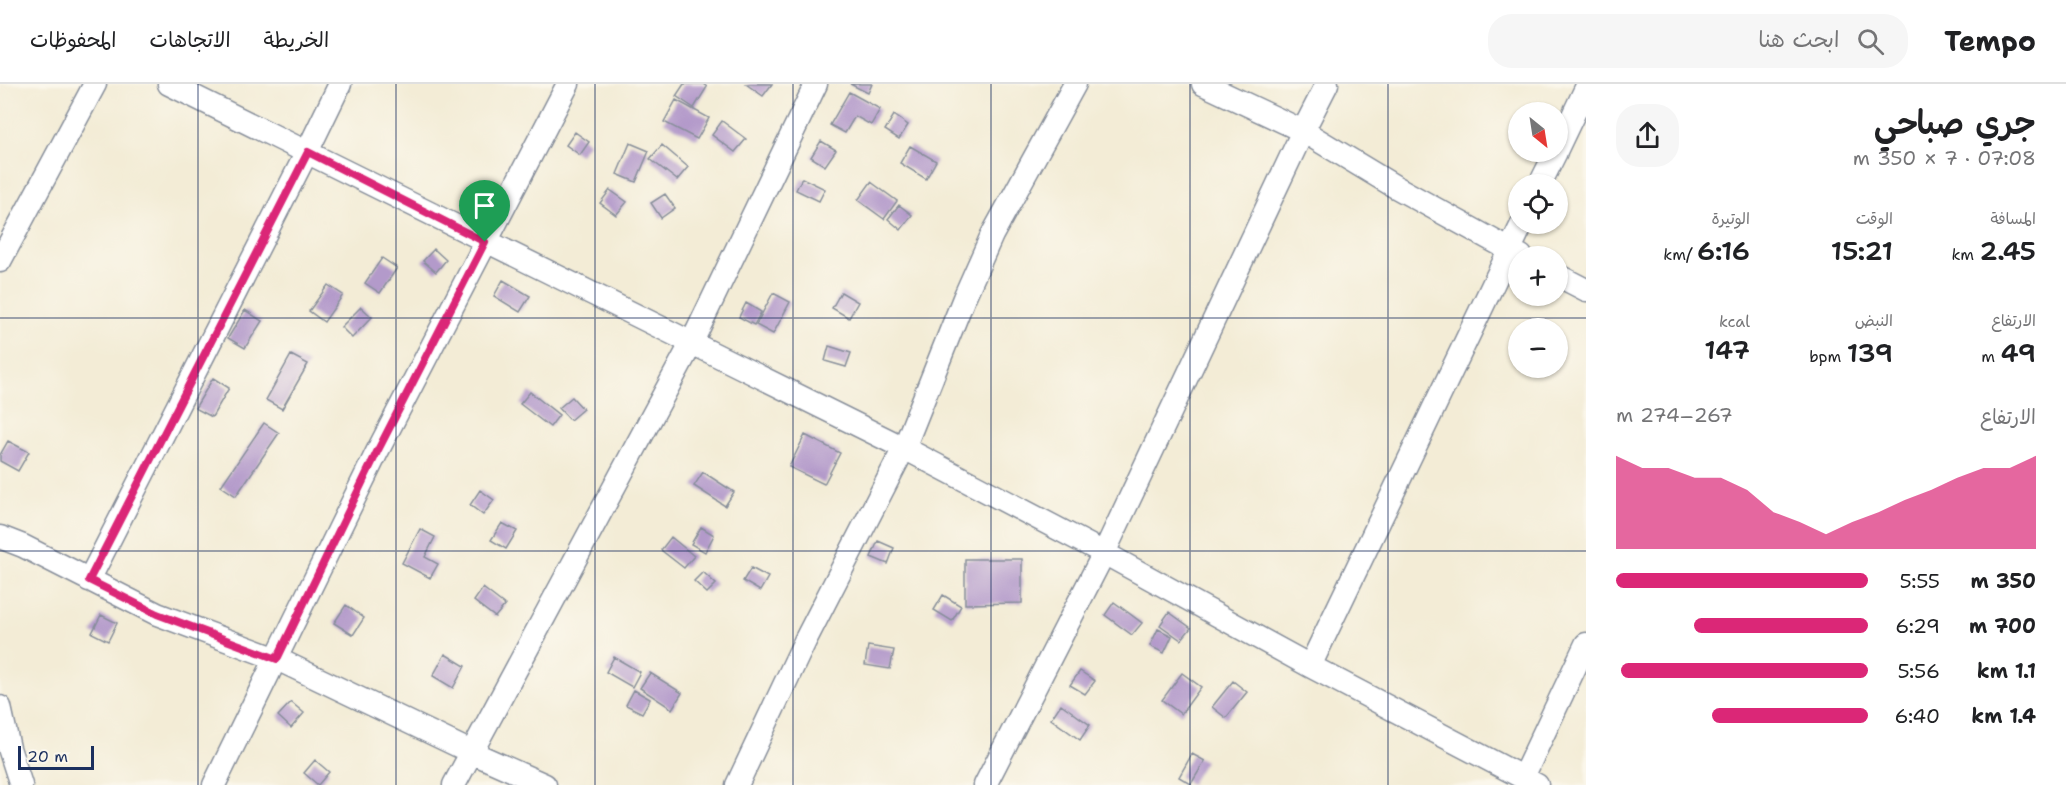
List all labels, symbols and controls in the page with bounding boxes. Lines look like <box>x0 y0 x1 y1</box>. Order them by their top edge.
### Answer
search box <box>1488 14 1908 68</box>
text: Tempo <box>1944 22 2036 60</box>
text: ابحث هنا <box>1758 25 1839 54</box>
icon: search <box>1854 25 1887 58</box>
text: المحفوظات <box>30 26 116 54</box>
text: الاتجاهات <box>149 26 231 54</box>
text: الخريطة <box>264 26 329 54</box>
text: جري صباحي <box>1874 100 2036 145</box>
north arrow <box>1508 102 1568 162</box>
map controls <box>1508 102 1568 378</box>
button: share <box>1616 104 1679 167</box>
text: 07:08 · 7 × 350 m <box>1853 145 2036 171</box>
button: locate <box>1508 174 1568 234</box>
pin <box>459 180 510 242</box>
icon: arrive <box>468 189 501 222</box>
text: الوتيرة <box>1711 208 1750 229</box>
text: الوقت <box>1856 208 1893 229</box>
text: المسافة <box>1990 208 2036 229</box>
text: 6:16 <box>1697 233 1750 268</box>
text: 15:21 <box>1831 233 1893 268</box>
text: 2.45 <box>1980 233 2036 268</box>
text: /km <box>1663 244 1697 265</box>
text: km <box>1952 244 1980 265</box>
button: + <box>1508 246 1568 306</box>
text: النبض <box>1855 310 1893 331</box>
text: الارتفاع <box>1991 310 2036 331</box>
text: kcal <box>1719 311 1750 332</box>
button: − <box>1508 318 1568 378</box>
text: 147 <box>1704 332 1750 367</box>
text: 139 <box>1847 335 1893 370</box>
text: 49 <box>2000 335 2036 370</box>
text: bpm <box>1809 346 1847 367</box>
text: m <box>1981 346 2000 367</box>
text: 267–274 m <box>1616 402 1733 428</box>
text: الارتفاع <box>1980 404 2036 430</box>
text: 5:55 <box>1900 568 1940 594</box>
text: 350 m <box>1971 568 2036 594</box>
text: 6:29 <box>1895 613 1940 639</box>
text: 700 m <box>1969 613 2036 639</box>
text: 5:56 <box>1898 658 1940 684</box>
text: 1.1 km <box>1977 658 2036 684</box>
text: 6:40 <box>1895 703 1940 729</box>
text: 1.4 km <box>1971 703 2036 729</box>
scale bar <box>18 743 94 770</box>
text: 20 m <box>27 746 68 767</box>

